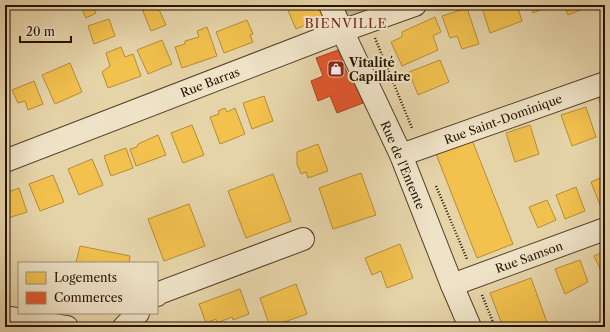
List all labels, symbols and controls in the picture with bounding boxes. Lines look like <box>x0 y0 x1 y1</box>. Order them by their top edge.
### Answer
district label: BIENVILLE <box>305 15 387 31</box>
scale bar <box>20 18 71 44</box>
text: 20 m <box>26 24 55 39</box>
place label: Vitalité Capillaire <box>348 55 411 84</box>
shop icon: Vitalité Capillaire <box>326 59 346 79</box>
street label: Rue Barras <box>178 64 242 100</box>
street label: Rue Saint-Dominique <box>442 91 564 147</box>
street label: Rue de l'Entente <box>378 118 429 212</box>
street label: Rue Samson <box>493 238 565 276</box>
legend <box>18 262 158 314</box>
text: Logements <box>54 270 117 285</box>
text: Commerces <box>54 290 123 305</box>

